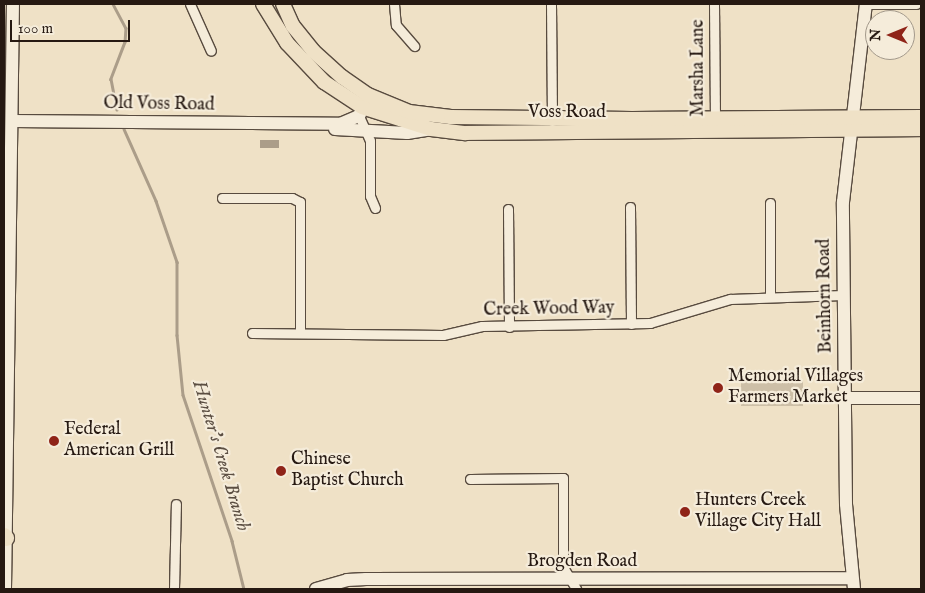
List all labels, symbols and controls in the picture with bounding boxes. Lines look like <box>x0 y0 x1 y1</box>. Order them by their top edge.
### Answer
scale bar <box>12 10 132 42</box>
north arrow <box>865 10 915 60</box>
text: 100 m <box>18 19 53 38</box>
street label: Marsha Lane <box>688 19 710 117</box>
text: N <box>867 29 885 41</box>
street label: Old Voss Road <box>103 93 215 117</box>
street label: Voss Road <box>528 102 606 124</box>
street label: Beinhorn Road <box>814 239 838 353</box>
street label: Creek Wood Way <box>483 298 615 322</box>
place label: Memorial Villages Farmers Market <box>728 367 863 409</box>
water label: Hunter's Creek Branch <box>186 378 254 534</box>
marker: Memorial Villages Farmers Market <box>712 382 724 394</box>
place label: Federal American Grill <box>64 420 174 462</box>
marker: Federal American Grill <box>48 435 60 447</box>
place label: Chinese Baptist Church <box>291 450 403 492</box>
marker: Chinese Baptist Church <box>275 465 287 477</box>
place label: Hunters Creek Village City Hall <box>695 491 821 534</box>
marker: Hunters Creek Village City Hall <box>679 506 691 518</box>
street label: Brogden Road <box>527 551 637 573</box>

